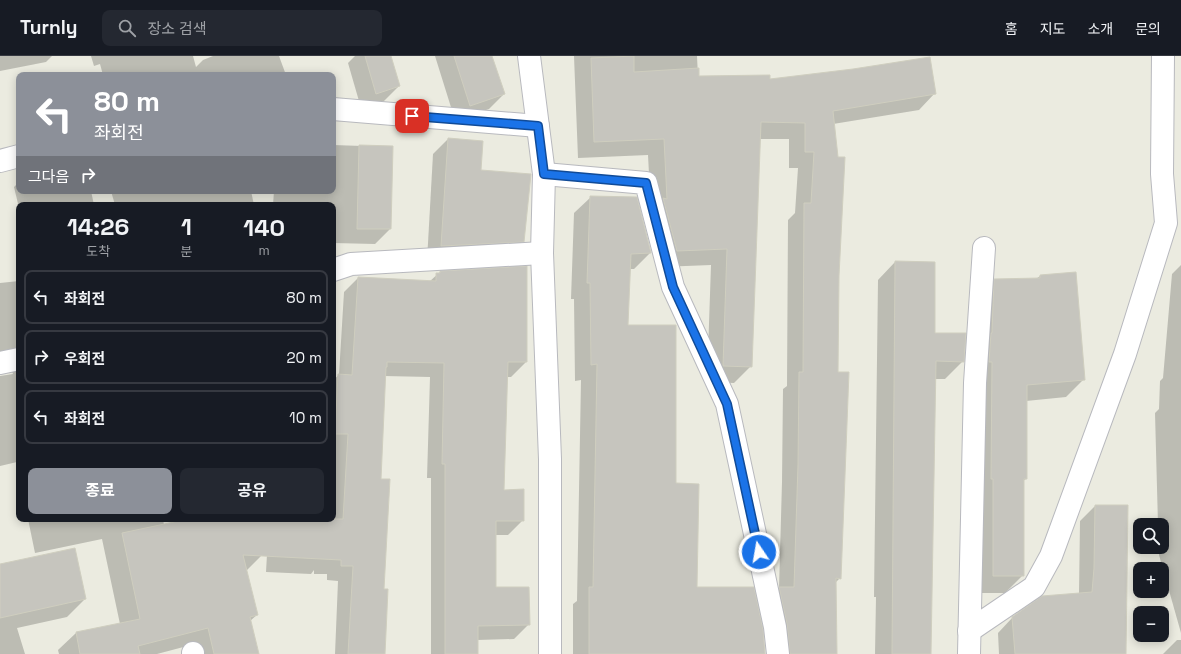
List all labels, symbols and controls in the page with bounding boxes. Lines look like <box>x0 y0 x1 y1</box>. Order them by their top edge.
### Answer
search box <box>102 10 382 46</box>
text: Turnly <box>20 15 78 40</box>
icon: search <box>116 17 138 39</box>
text: 장소 검색 <box>148 19 207 38</box>
text: 홈 <box>1005 20 1018 38</box>
text: 지도 <box>1040 20 1065 38</box>
text: 소개 <box>1087 20 1113 38</box>
text: 문의 <box>1135 20 1161 38</box>
text: 80 m <box>94 83 160 119</box>
icon: left <box>28 88 80 140</box>
pin <box>395 99 429 133</box>
icon: arrive <box>401 105 423 127</box>
text: 좌회전 <box>94 121 144 144</box>
icon: right <box>77 164 99 186</box>
text: 그다음 <box>28 167 69 186</box>
text: 14:26 <box>67 211 129 242</box>
text: 1 <box>181 211 192 242</box>
text: 140 <box>243 212 285 243</box>
text: m <box>259 242 270 259</box>
text: 도착 <box>86 243 110 260</box>
text: 분 <box>180 243 192 260</box>
icon: left <box>30 286 52 308</box>
text: 80 m <box>286 288 322 307</box>
text: 좌회전 <box>64 289 105 308</box>
icon: right <box>30 346 52 368</box>
text: 20 m <box>287 348 322 367</box>
text: 우회전 <box>64 349 105 368</box>
icon: left <box>30 406 52 428</box>
text: 10 m <box>289 408 322 427</box>
text: 좌회전 <box>64 409 105 428</box>
button: 종료 <box>28 468 172 514</box>
button: 공유 <box>180 468 324 514</box>
map controls <box>1133 518 1169 642</box>
button: search <box>1133 518 1169 554</box>
position arrow <box>738 531 780 573</box>
button: + <box>1133 562 1169 598</box>
button: − <box>1133 606 1169 642</box>

